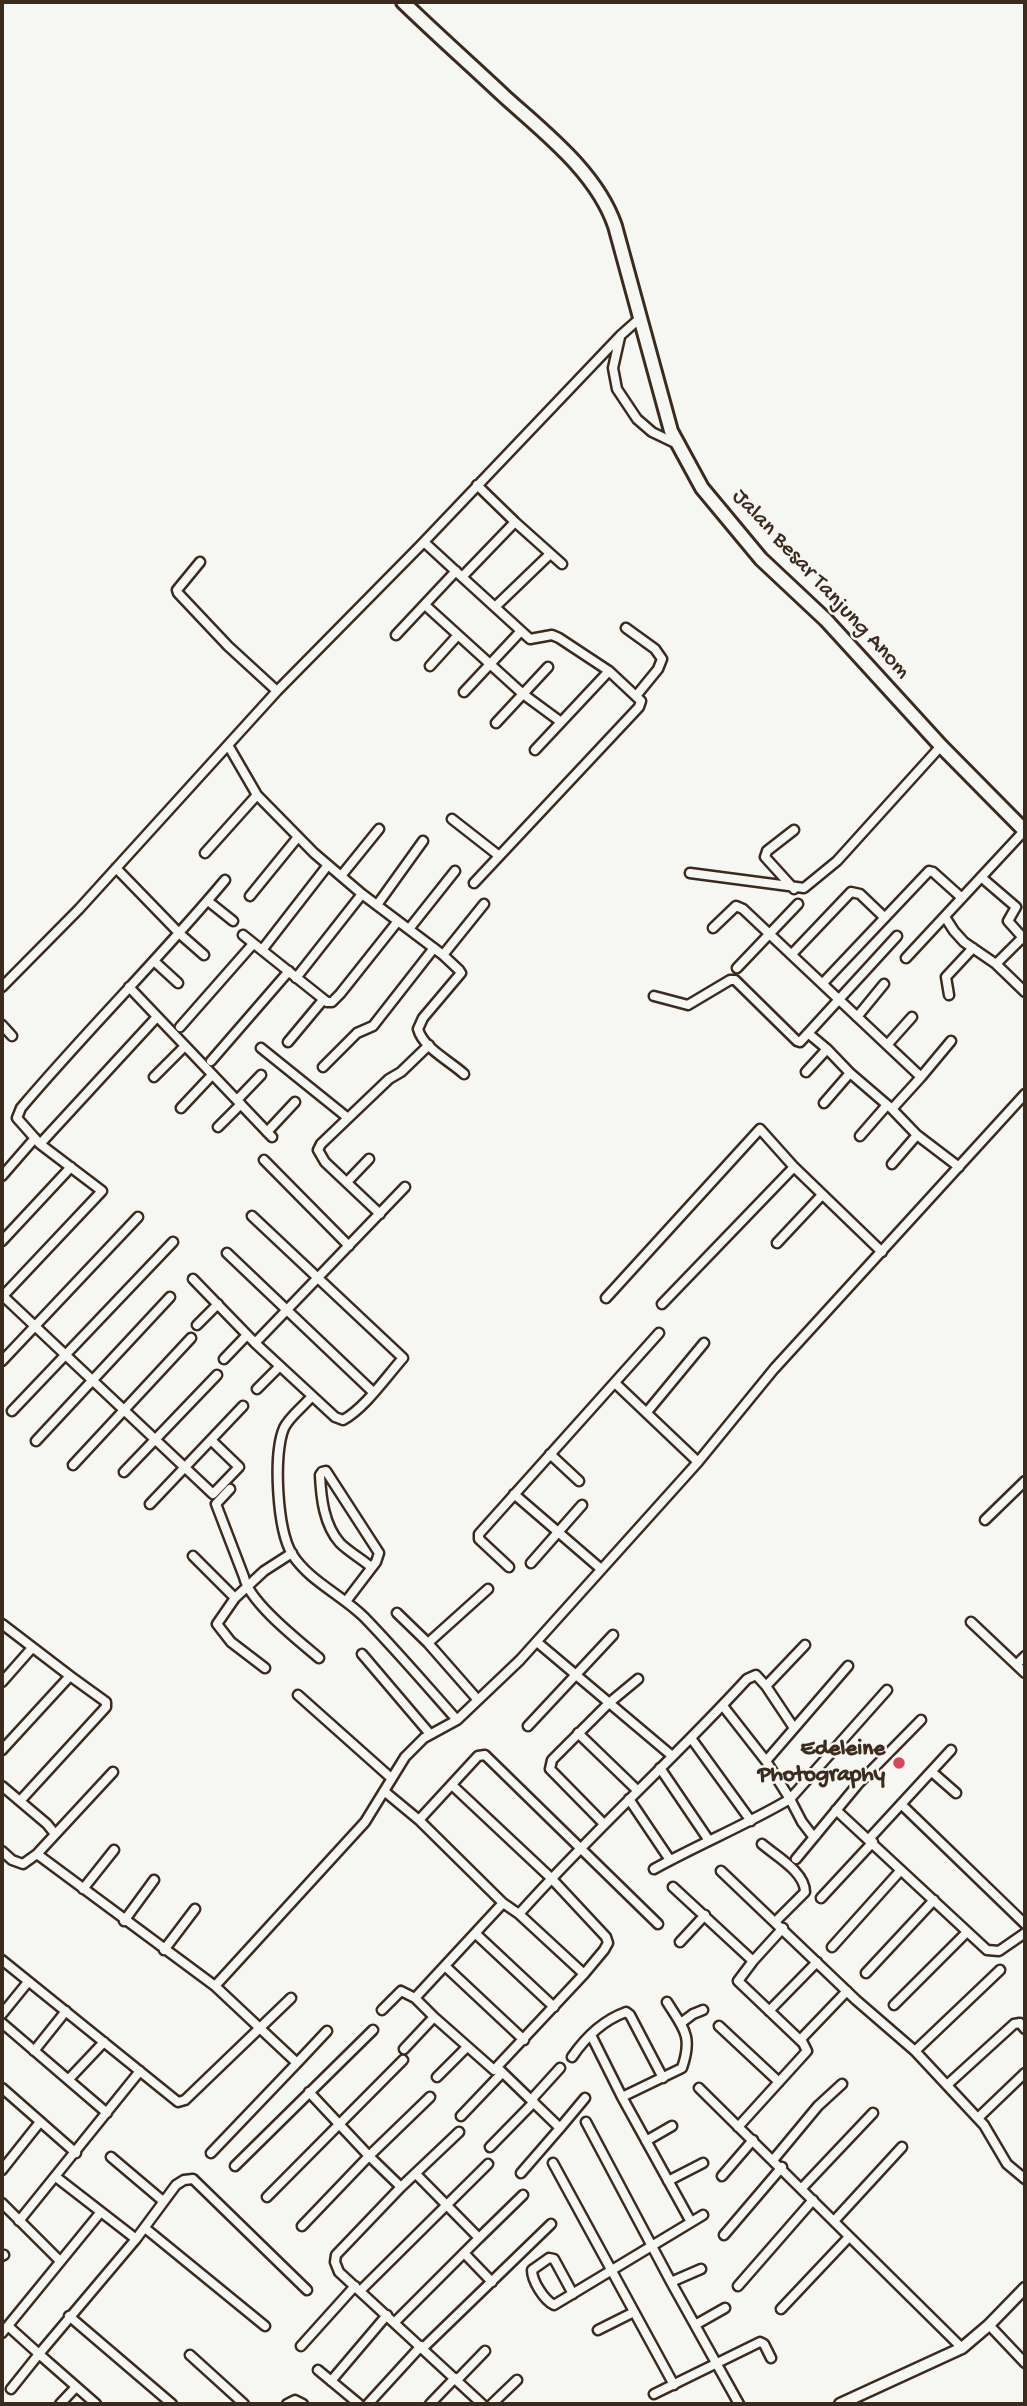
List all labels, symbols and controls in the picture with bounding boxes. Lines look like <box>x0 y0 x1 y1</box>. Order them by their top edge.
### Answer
street label: Jalan Besar Tanjung Anom <box>725 484 915 686</box>
place label: Edeleine Photography <box>758 1736 885 1790</box>
marker: Edeleine Photography <box>891 1755 907 1771</box>

